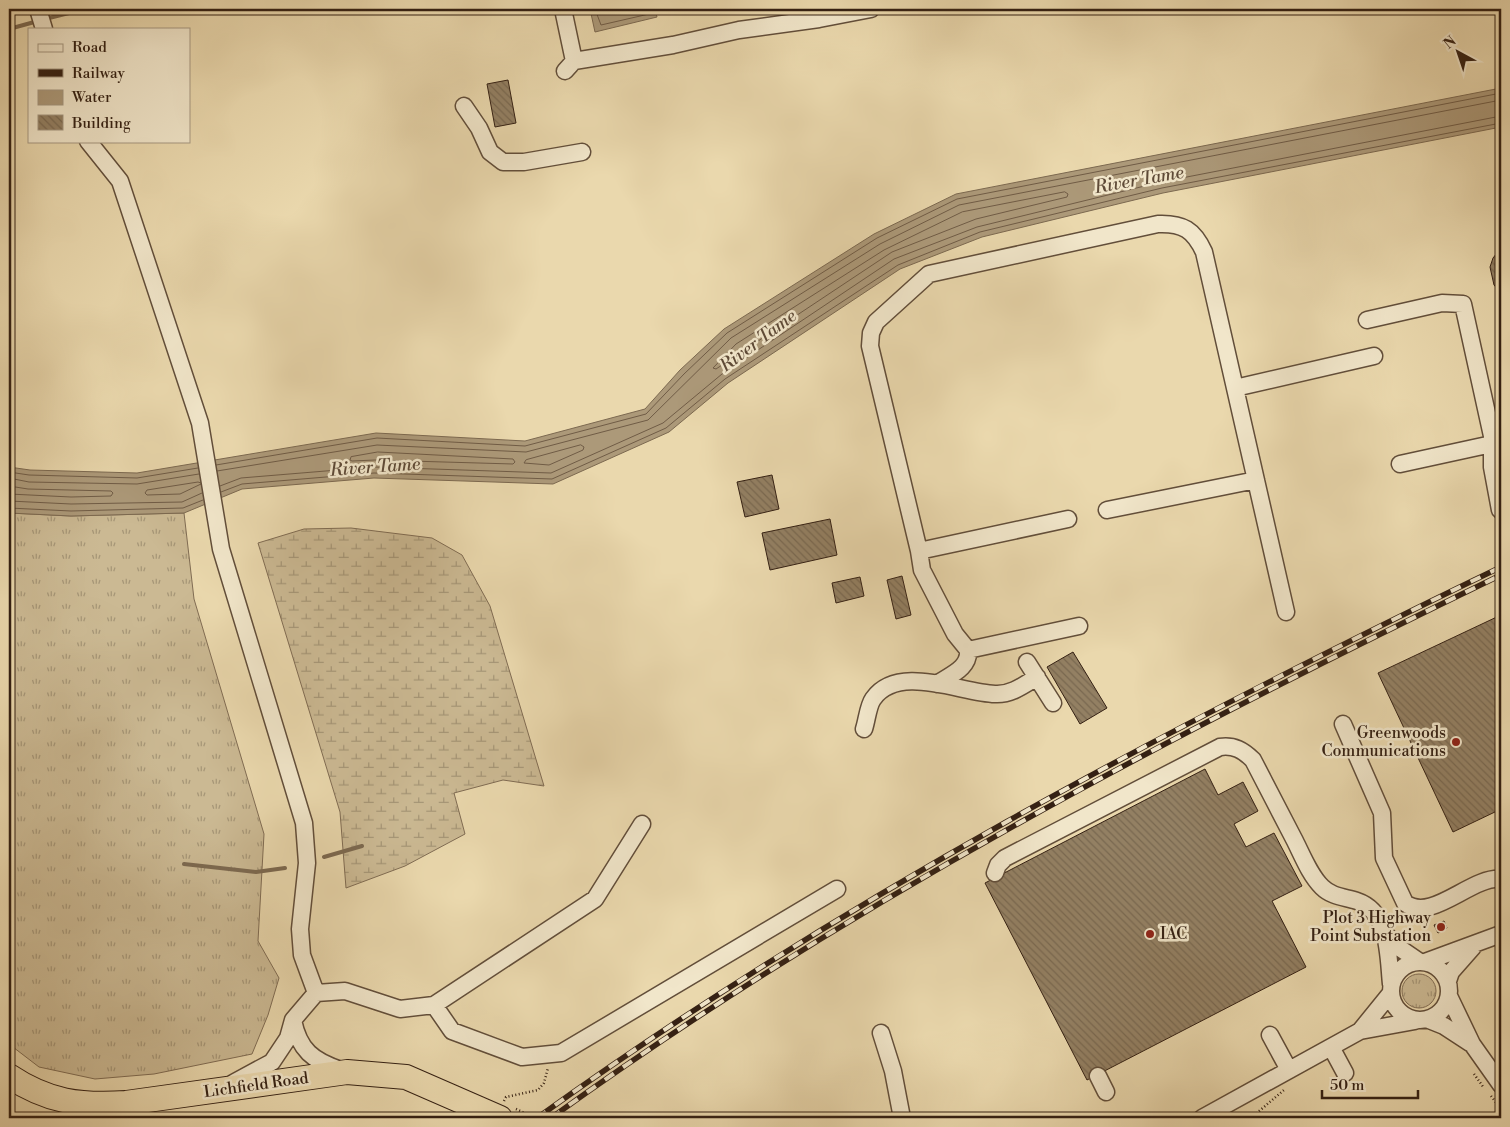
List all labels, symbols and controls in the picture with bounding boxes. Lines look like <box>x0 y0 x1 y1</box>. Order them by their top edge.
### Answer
legend <box>28 28 190 142</box>
north arrow <box>1432 28 1482 78</box>
text: N <box>1440 32 1460 53</box>
text: Road <box>72 38 107 57</box>
text: Railway <box>72 64 126 83</box>
text: Water <box>71 88 112 107</box>
text: Building <box>71 114 131 133</box>
water label: River Tame <box>1091 161 1186 199</box>
water label: River Tame <box>714 304 802 378</box>
water label: River Tame <box>328 452 422 482</box>
place label: Greenwoods Communications <box>1321 723 1446 761</box>
marker: Greenwoods Communications <box>1450 736 1462 748</box>
place label: Plot 3 Highway Point Substation <box>1310 908 1431 946</box>
marker: Plot 3 Highway Point Substation <box>1435 921 1447 933</box>
place label: IAC <box>1160 924 1187 944</box>
marker: IAC <box>1144 928 1156 940</box>
scale bar <box>1322 1067 1419 1099</box>
street label: Lichfield Road <box>202 1068 310 1102</box>
text: 50 m <box>1330 1076 1364 1095</box>

